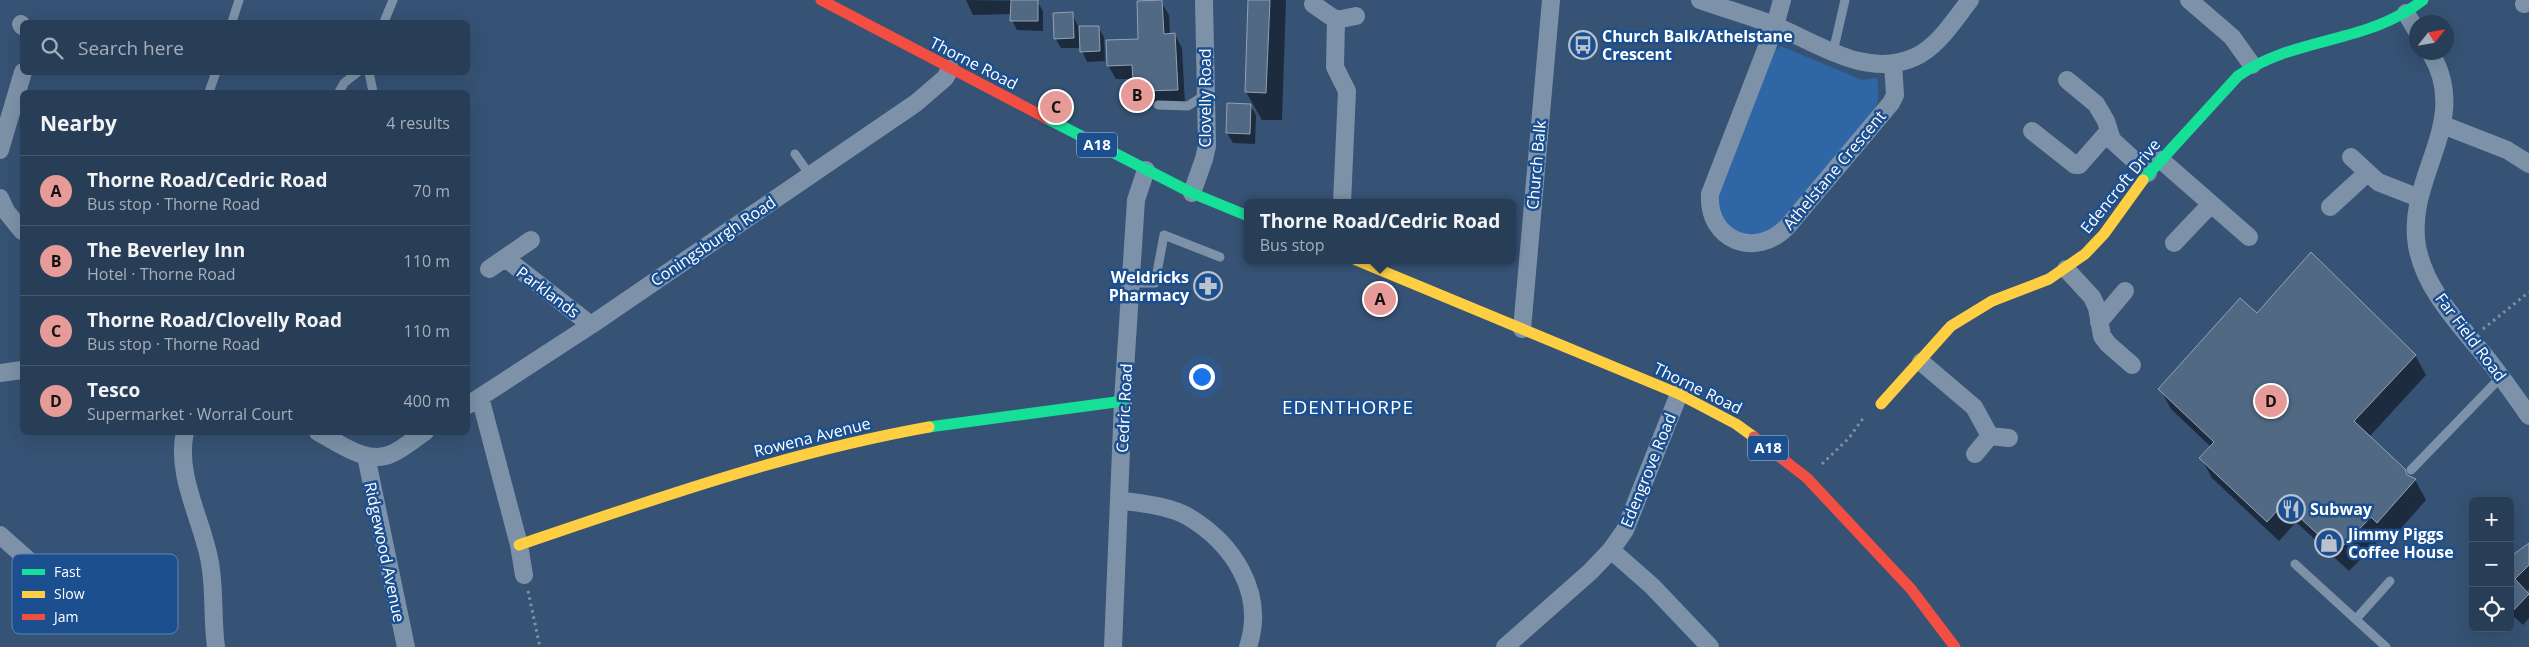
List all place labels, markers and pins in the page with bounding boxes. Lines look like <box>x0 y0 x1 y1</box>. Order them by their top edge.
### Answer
place label: Church Balk/Athelstane Crescent <box>1602 25 1793 65</box>
bus stop icon: Church Balk/Athelstane Crescent <box>1568 30 1598 60</box>
pin: B <box>1121 76 1153 114</box>
pin: C <box>1040 88 1072 126</box>
place label: Weldricks Pharmacy <box>1109 266 1190 306</box>
pharmacy icon: Weldricks Pharmacy <box>1193 271 1223 301</box>
pin: A <box>1364 280 1396 318</box>
pin: D <box>2255 382 2287 420</box>
restaurant icon: Subway <box>2276 494 2306 524</box>
place label: Subway <box>2310 498 2373 520</box>
place label: Jimmy Piggs Coffee House <box>2346 523 2454 563</box>
shop icon: Jimmy Piggs Coffee House <box>2314 528 2344 558</box>

